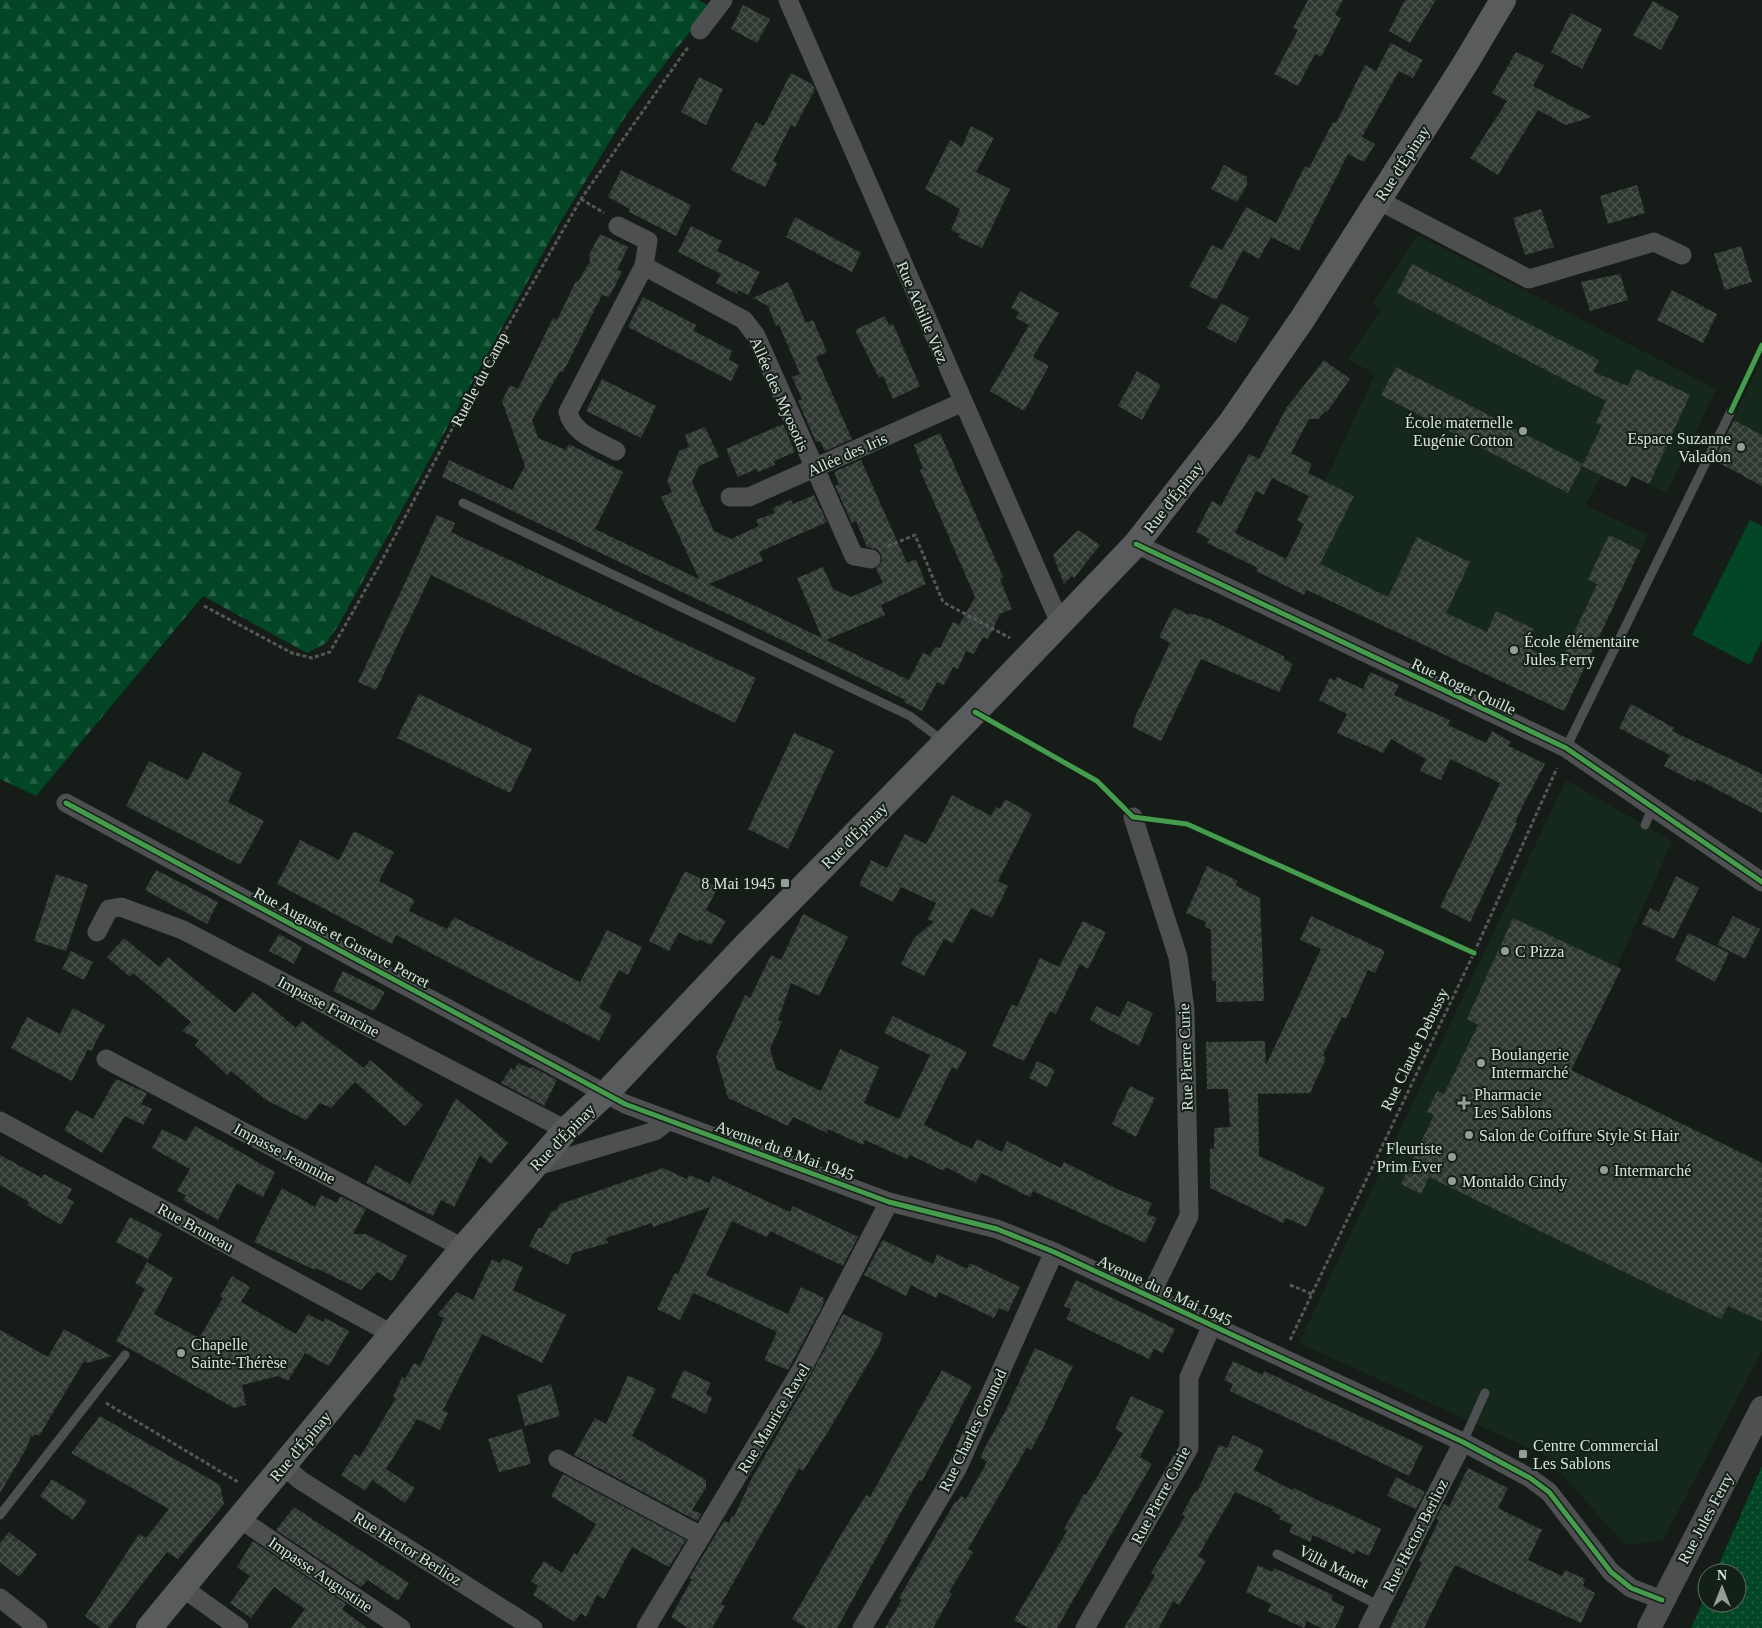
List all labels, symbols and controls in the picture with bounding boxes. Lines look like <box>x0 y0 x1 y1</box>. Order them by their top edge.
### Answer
street label: Rue d'Épinay <box>1371 122 1434 205</box>
street label: Rue Achille Viez <box>893 259 952 366</box>
street label: Ruelle du Camp <box>448 329 512 430</box>
street label: Allée des Myosotis <box>746 334 812 455</box>
place label: École maternelle Eugénie Cotton <box>1405 413 1513 450</box>
marker: École maternelle Eugénie Cotton <box>1517 425 1529 437</box>
street label: Allée des Iris <box>805 429 890 480</box>
place label: Espace Suzanne Valadon <box>1627 430 1731 465</box>
marker: Espace Suzanne Valadon <box>1735 441 1747 453</box>
street label: Rue d'Épinay <box>1139 458 1207 537</box>
place label: École élémentaire Jules Ferry <box>1524 632 1639 669</box>
marker: École élémentaire Jules Ferry <box>1508 644 1520 656</box>
street label: Rue Roger Quille <box>1409 655 1519 719</box>
street label: Rue d'Épinay <box>817 798 891 872</box>
place label: 8 Mai 1945 <box>701 875 775 892</box>
marker: 8 Mai 1945 <box>779 877 791 889</box>
street label: Rue Auguste et Gustave Perret <box>251 884 433 992</box>
place label: C Pizza <box>1515 943 1564 960</box>
marker: C Pizza <box>1499 945 1511 957</box>
street label: Impasse Francine <box>275 973 382 1041</box>
street label: Rue Claude Debussy <box>1377 985 1452 1114</box>
street label: Rue Pierre Curie <box>1175 1003 1196 1111</box>
place label: Boulangerie Intermarché <box>1491 1046 1569 1081</box>
marker: Boulangerie Intermarché <box>1475 1057 1487 1069</box>
place label: Pharmacie Les Sablons <box>1474 1086 1552 1121</box>
marker: Pharmacie Les Sablons <box>1458 1097 1470 1109</box>
street label: Rue d'Épinay <box>526 1100 599 1175</box>
street label: Avenue du 8 Mai 1945 <box>713 1117 856 1183</box>
street label: Impasse Jeannine <box>231 1120 338 1188</box>
place label: Salon de Coiffure Style St Hair <box>1479 1127 1680 1145</box>
marker: Salon de Coiffure Style St Hair <box>1463 1129 1475 1141</box>
place label: Fleuriste Prim Ever <box>1377 1140 1443 1175</box>
marker: Fleuriste Prim Ever <box>1446 1151 1458 1163</box>
place label: Intermarché <box>1614 1162 1691 1179</box>
marker: Intermarché <box>1598 1164 1610 1176</box>
place label: Montaldo Cindy <box>1462 1173 1567 1191</box>
marker: Montaldo Cindy <box>1446 1175 1458 1187</box>
street label: Rue Bruneau <box>155 1200 237 1255</box>
street label: Avenue du 8 Mai 1945 <box>1095 1252 1235 1329</box>
place label: Chapelle Sainte-Thérèse <box>191 1336 287 1371</box>
marker: Chapelle Sainte-Thérèse <box>175 1347 187 1359</box>
street label: Rue Maurice Ravel <box>734 1360 813 1476</box>
street label: Rue Charles Gounod <box>935 1366 1010 1494</box>
street label: Rue d'Épinay <box>265 1407 335 1485</box>
place label: Centre Commercial Les Sablons <box>1533 1437 1659 1472</box>
street label: Rue Pierre Curie <box>1128 1444 1193 1547</box>
marker: Centre Commercial Les Sablons <box>1517 1448 1529 1460</box>
street label: Rue Jules Ferry <box>1674 1470 1737 1567</box>
street label: Rue Hector Berlioz <box>1380 1476 1451 1595</box>
street label: Rue Hector Berlioz <box>350 1508 465 1589</box>
street label: Impasse Augustine <box>265 1533 376 1616</box>
street label: Villa Manet <box>1296 1542 1372 1592</box>
north arrow <box>1697 1563 1747 1613</box>
text: N <box>1717 1568 1727 1583</box>

